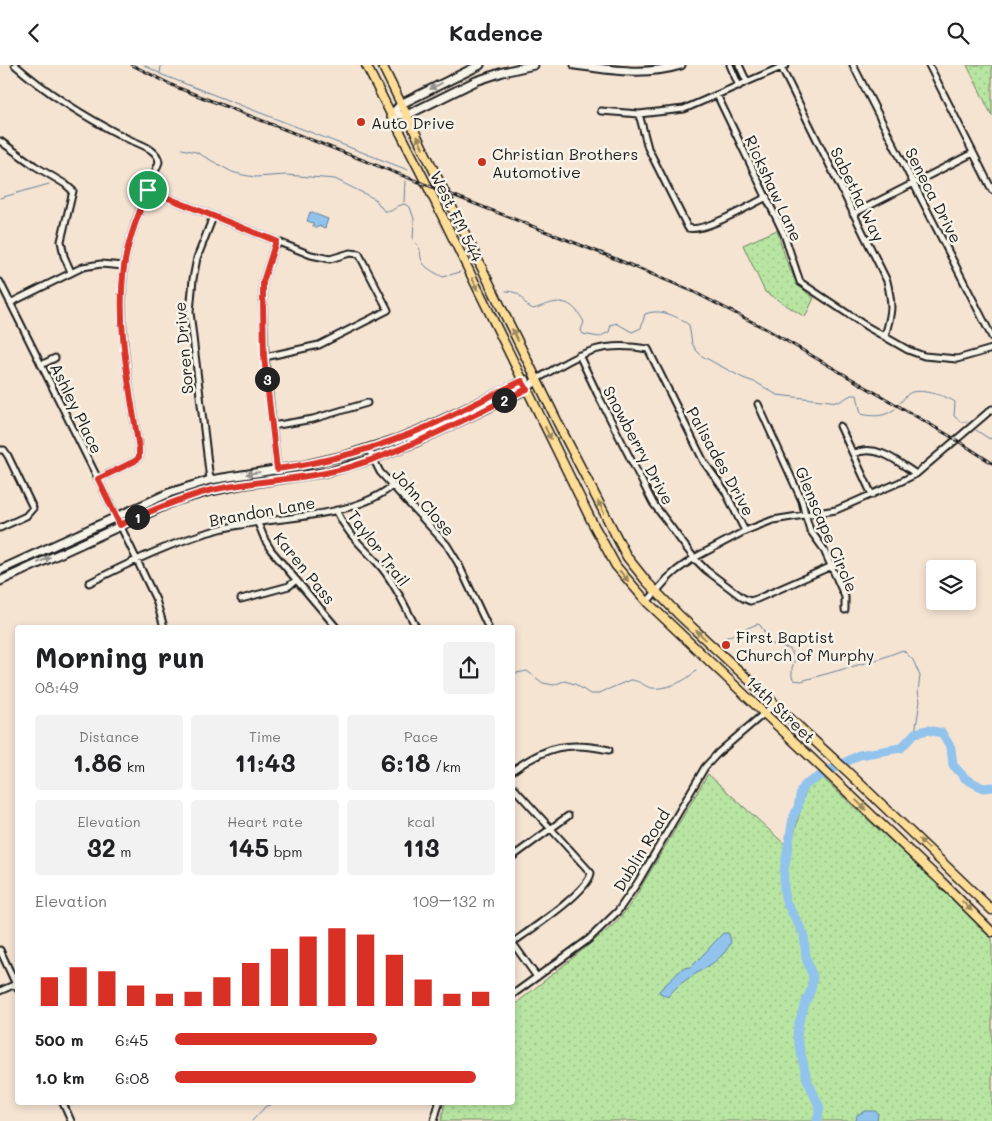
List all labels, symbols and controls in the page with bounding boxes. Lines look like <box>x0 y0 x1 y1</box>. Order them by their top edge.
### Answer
text: Kadence <box>449 18 543 47</box>
icon: back <box>20 19 48 47</box>
icon: search <box>944 19 972 47</box>
one-way arrow <box>429 82 443 90</box>
place label: Auto Drive <box>371 112 455 133</box>
marker: Auto Drive <box>355 116 367 128</box>
street label: Rickshaw Lane <box>740 132 808 244</box>
one-way arrow <box>416 135 424 149</box>
place label: Christian Brothers Automotive <box>492 143 638 182</box>
street label: Sabetha Way <box>826 143 890 245</box>
street label: Seneca Drive <box>901 144 967 246</box>
marker: Christian Brothers Automotive <box>476 156 488 168</box>
street label: West FM 544 <box>426 167 488 266</box>
pin <box>127 169 169 211</box>
icon: arrive <box>134 176 162 204</box>
one-way arrow <box>471 277 479 291</box>
street label: Soren Drive <box>168 301 198 395</box>
one-way arrow <box>511 328 519 342</box>
street label: Ashley Place <box>46 359 108 457</box>
pin: 3 <box>254 367 280 391</box>
text: 3 <box>263 370 272 389</box>
street label: Snowberry Drive <box>599 382 679 508</box>
pin: 2 <box>492 387 516 413</box>
text: 2 <box>501 391 508 410</box>
street label: Palisades Drive <box>682 403 760 519</box>
one-way arrow <box>544 426 552 440</box>
street label: Glenscape Circle <box>791 463 863 595</box>
street label: John Close <box>388 464 460 540</box>
one-way arrow <box>244 469 260 477</box>
street label: Brandon Lane <box>207 491 317 531</box>
one-way arrow <box>597 500 605 514</box>
pin: 1 <box>124 505 150 529</box>
street label: Taylor Trail <box>344 506 414 590</box>
text: 1 <box>134 508 141 527</box>
street label: Karen Pass <box>269 528 341 608</box>
one-way arrow <box>37 556 51 564</box>
map controls <box>926 560 976 610</box>
button: layers <box>926 560 976 610</box>
one-way arrow <box>619 569 630 582</box>
place label: First Baptist Church of Murphy <box>736 626 874 665</box>
one-way arrow <box>695 629 707 641</box>
text: Morning run <box>35 639 204 675</box>
marker: First Baptist Church of Murphy <box>720 639 732 651</box>
button: share <box>443 642 495 694</box>
street label: 14th Street <box>742 671 820 747</box>
text: 08:49 <box>35 676 78 697</box>
text: Distance <box>79 727 139 746</box>
text: Time <box>249 727 281 746</box>
text: Pace <box>404 727 438 746</box>
text: 1.86 <box>73 746 122 778</box>
text: 11:43 <box>235 746 295 778</box>
text: 6:18 <box>381 746 431 778</box>
text: km <box>122 757 145 776</box>
text: /km <box>431 757 461 776</box>
one-way arrow <box>855 799 867 811</box>
street label: Dublin Road <box>608 805 674 895</box>
text: Elevation <box>78 812 140 831</box>
text: Heart rate <box>227 812 303 831</box>
text: kcal <box>407 812 435 831</box>
text: 32 <box>87 831 116 863</box>
text: 145 <box>228 831 269 863</box>
text: 113 <box>402 831 440 863</box>
one-way arrow <box>918 838 930 850</box>
text: m <box>116 842 131 861</box>
text: bpm <box>269 842 302 861</box>
text: Elevation <box>35 890 107 911</box>
text: 109–132 m <box>412 890 495 911</box>
one-way arrow <box>961 900 973 912</box>
text: 500 m <box>35 1029 83 1050</box>
text: 6:45 <box>115 1029 148 1050</box>
text: 1.0 km <box>35 1067 84 1088</box>
text: 6:08 <box>115 1067 149 1088</box>

